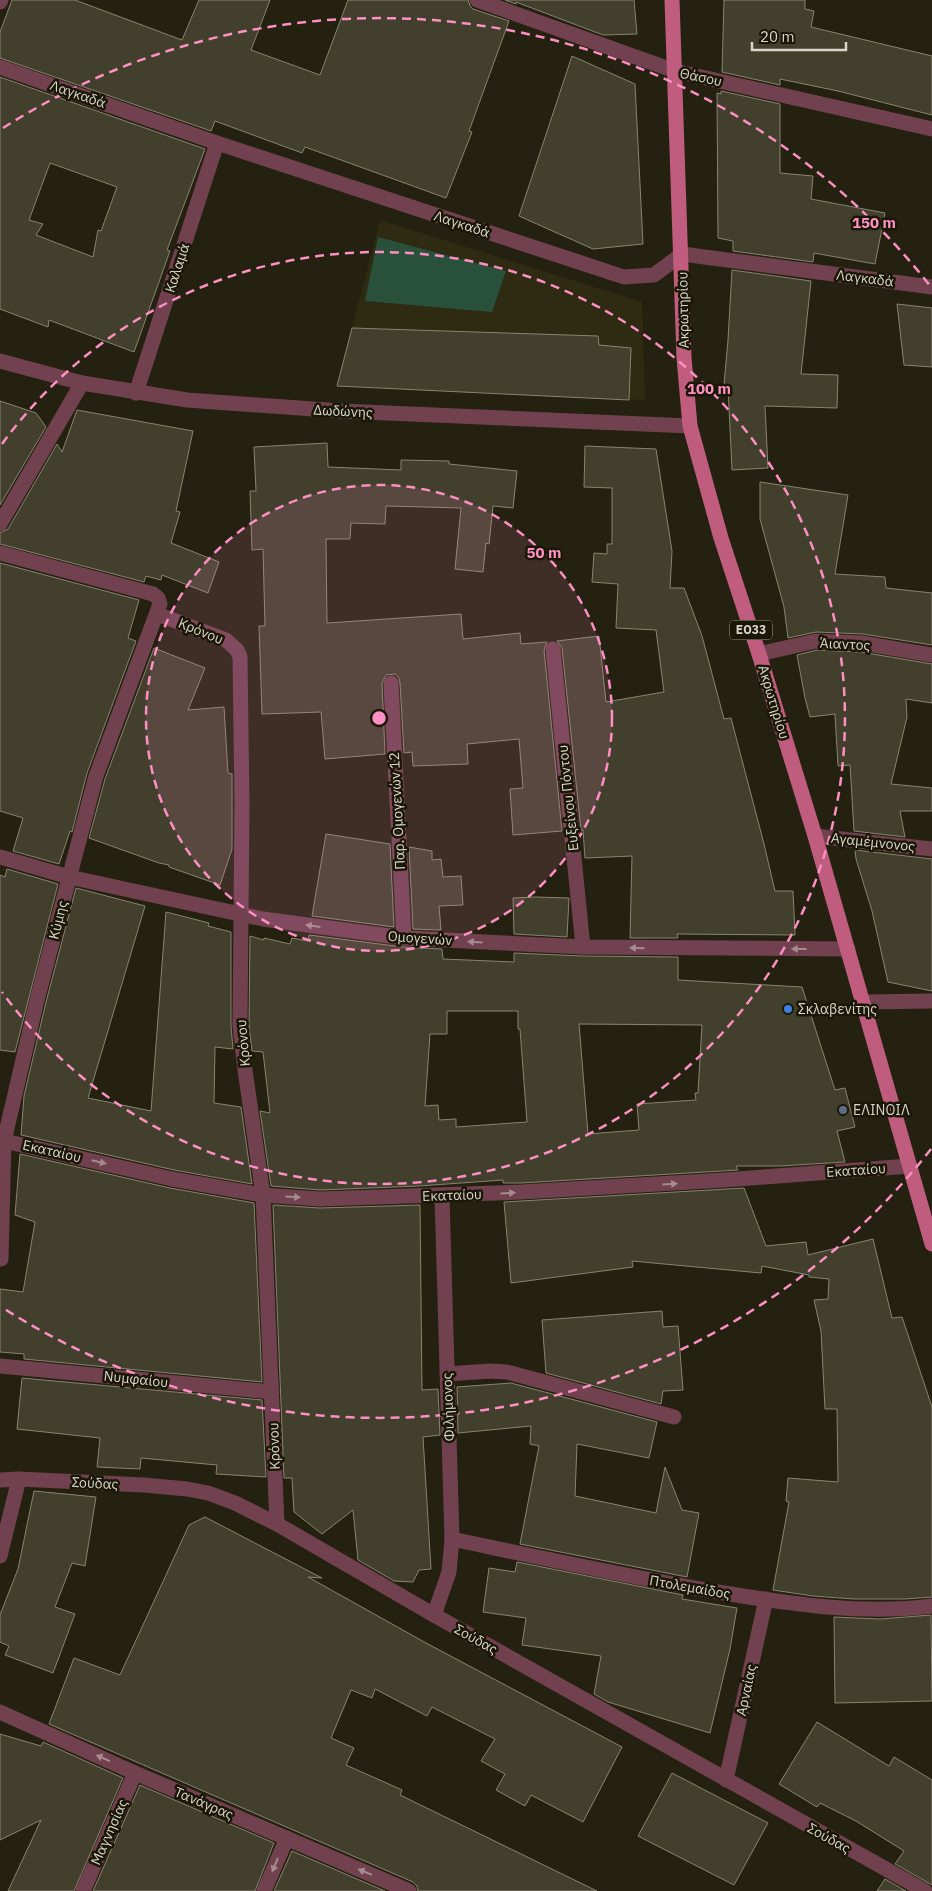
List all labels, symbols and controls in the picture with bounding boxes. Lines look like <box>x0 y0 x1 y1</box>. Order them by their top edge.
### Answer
scale bar <box>752 20 846 52</box>
text: 20 m <box>760 27 795 46</box>
street label: Θάσου <box>678 64 724 90</box>
street label: Λαγκαδά <box>48 76 108 112</box>
street label: Λαγκαδά <box>432 207 492 241</box>
text: 150 m <box>852 213 896 232</box>
street label: Καλαμά <box>161 241 193 295</box>
street label: Λαγκαδά <box>835 266 895 290</box>
street label: Ακρωτηρίου <box>673 272 693 348</box>
text: 100 m <box>687 379 731 398</box>
street label: Δωδώνης <box>313 400 373 422</box>
text: 50 m <box>527 543 561 562</box>
street label: Κρόνου <box>176 614 226 648</box>
road number: ΕΟ33 <box>730 620 772 640</box>
street label: Άιαντος <box>819 634 871 654</box>
street label: Ακρωτηρίου <box>754 663 794 741</box>
centre of rings <box>370 709 388 727</box>
street label: Ευξείνου Πόντου <box>553 744 583 852</box>
street label: Παρ. Ομογενών 12 <box>385 752 409 870</box>
street label: Αγαμέμνονος <box>830 829 916 855</box>
street label: Κύμης <box>44 898 72 941</box>
one-way arrow <box>305 922 321 930</box>
street label: Ομογενών <box>387 927 453 949</box>
one-way arrow <box>466 937 482 945</box>
one-way arrow <box>629 944 645 952</box>
one-way arrow <box>791 945 807 953</box>
place label: Σκλαβενίτης <box>798 1000 877 1018</box>
marker: Σκλαβενίτης <box>782 1003 794 1015</box>
street label: Κρόνου <box>232 1019 254 1067</box>
place label: ΕΛΙΝΟΙΛ <box>853 1101 910 1119</box>
marker: ΕΛΙΝΟΙΛ <box>837 1104 849 1116</box>
street label: Εκαταίου <box>21 1136 83 1166</box>
one-way arrow <box>91 1158 106 1166</box>
street label: Εκαταίου <box>826 1159 886 1181</box>
one-way arrow <box>662 1179 678 1187</box>
street label: Εκαταίου <box>422 1185 482 1205</box>
one-way arrow <box>500 1188 516 1196</box>
one-way arrow <box>285 1194 301 1202</box>
street label: Νυμφαίου <box>103 1367 169 1391</box>
street label: Φιλήμονος <box>438 1372 458 1442</box>
street label: Κρόνου <box>264 1422 284 1470</box>
street label: Σούδας <box>71 1473 119 1493</box>
street label: Πτολεμαίδος <box>648 1571 732 1603</box>
street label: Σούδας <box>451 1620 501 1658</box>
street label: Αρναίας <box>732 1662 760 1718</box>
one-way arrow <box>96 1754 110 1762</box>
street label: Τανάγρας <box>172 1783 236 1824</box>
street label: Μαγνησίας <box>86 1796 132 1868</box>
street label: Σούδας <box>804 1819 854 1857</box>
one-way arrow <box>271 1857 279 1872</box>
one-way arrow <box>357 1867 372 1875</box>

